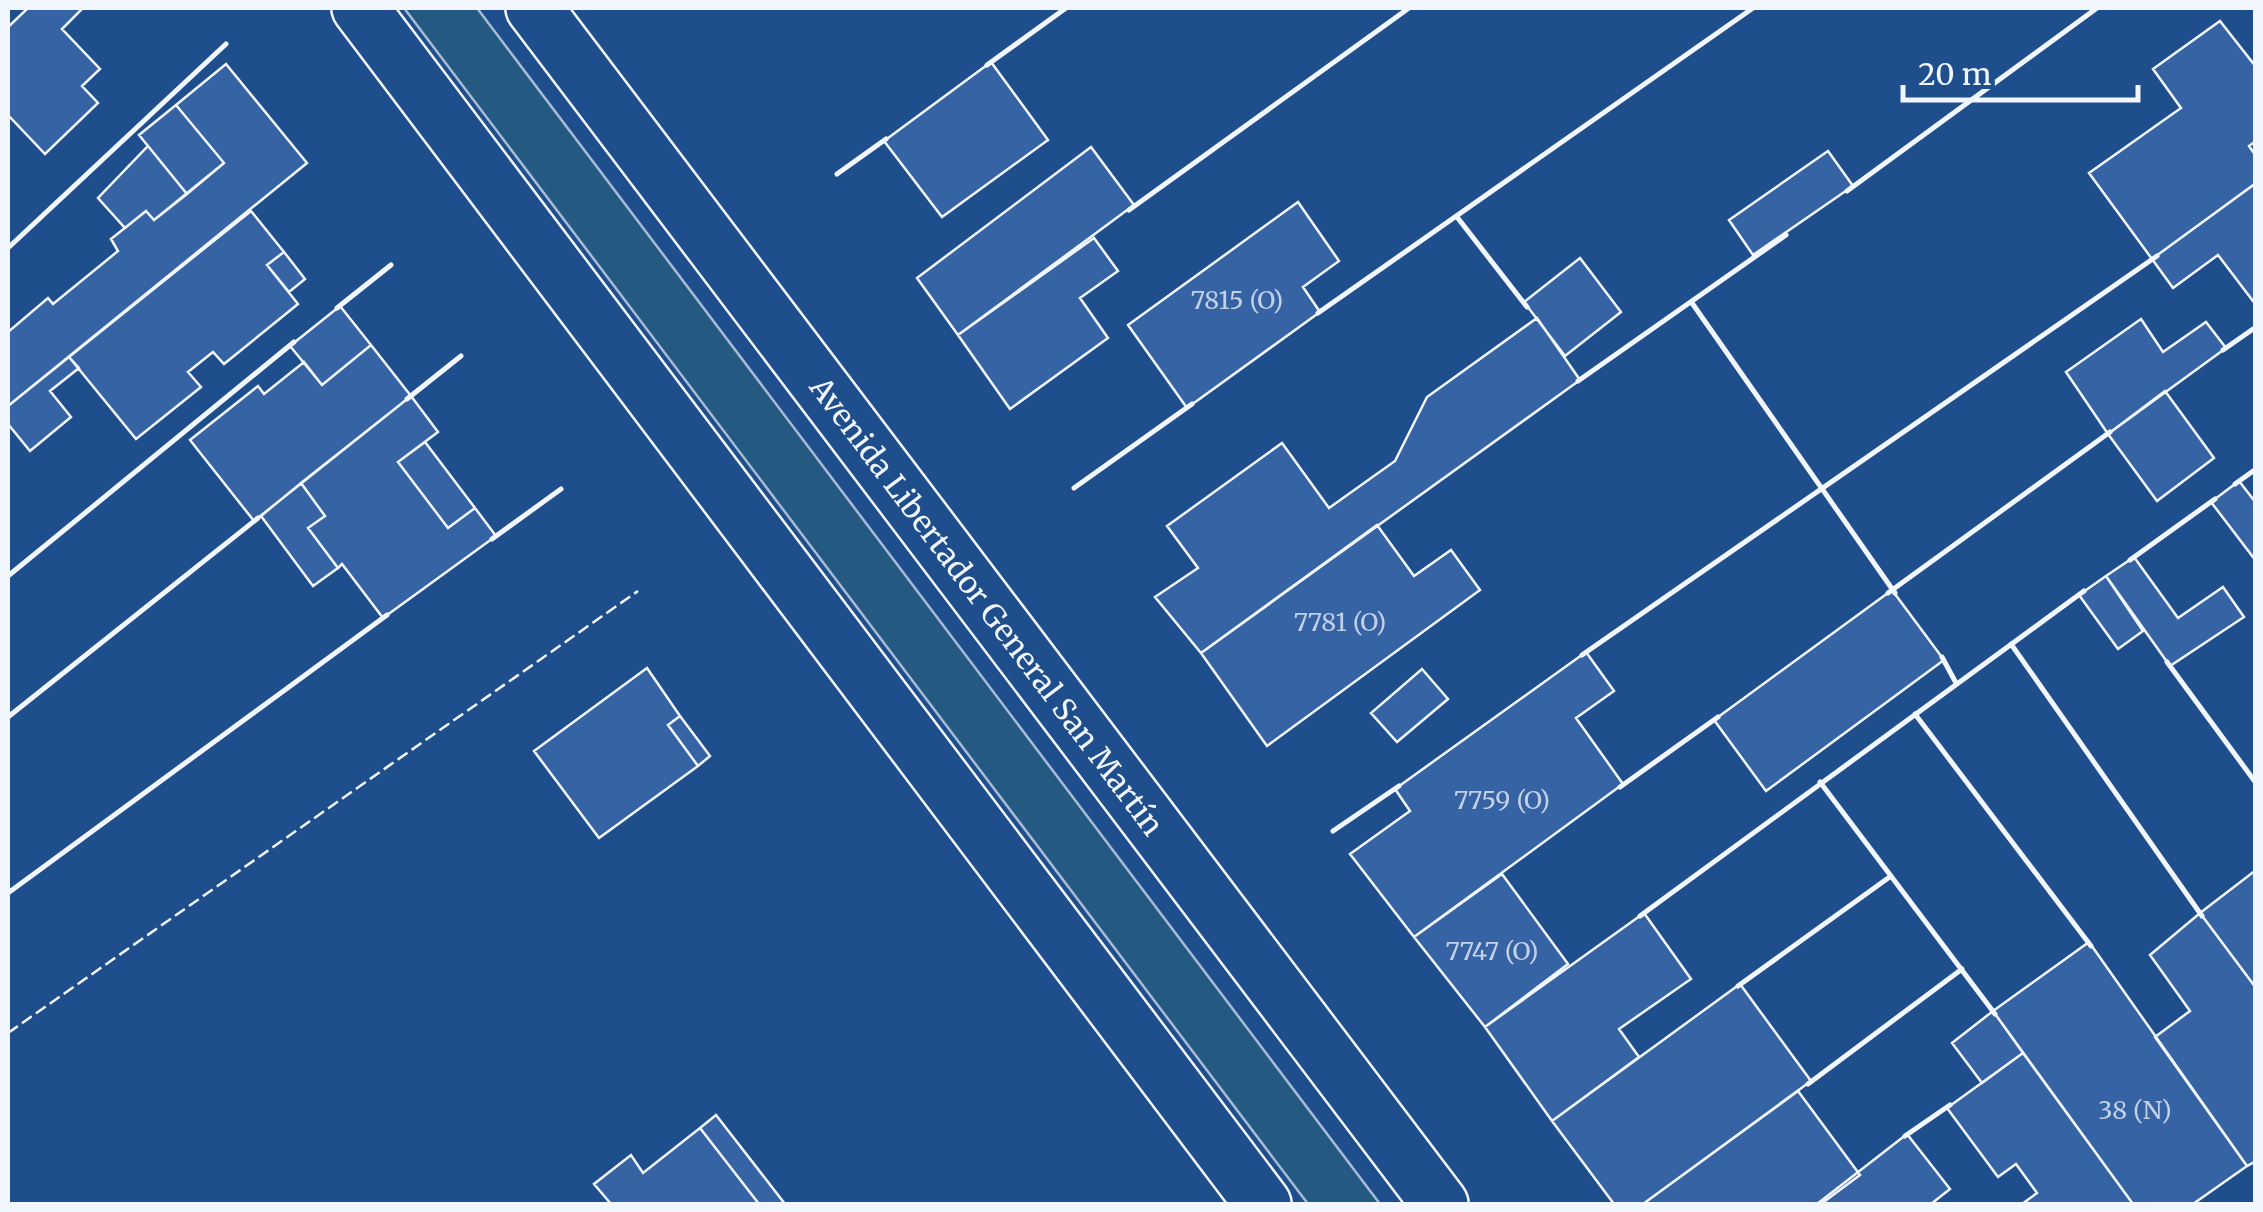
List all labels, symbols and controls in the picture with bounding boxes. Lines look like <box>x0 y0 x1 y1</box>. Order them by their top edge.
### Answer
scale bar <box>1903 40 2138 102</box>
text: 20 m <box>1918 55 1992 93</box>
house number: 7815 (O) <box>1191 284 1283 316</box>
street label: Avenida Libertador General San Martín <box>801 368 1172 843</box>
house number: 7781 (O) <box>1294 606 1386 638</box>
house number: 7759 (O) <box>1454 784 1550 816</box>
house number: 7747 (O) <box>1446 935 1538 967</box>
house number: 38 (N) <box>2098 1094 2172 1126</box>

